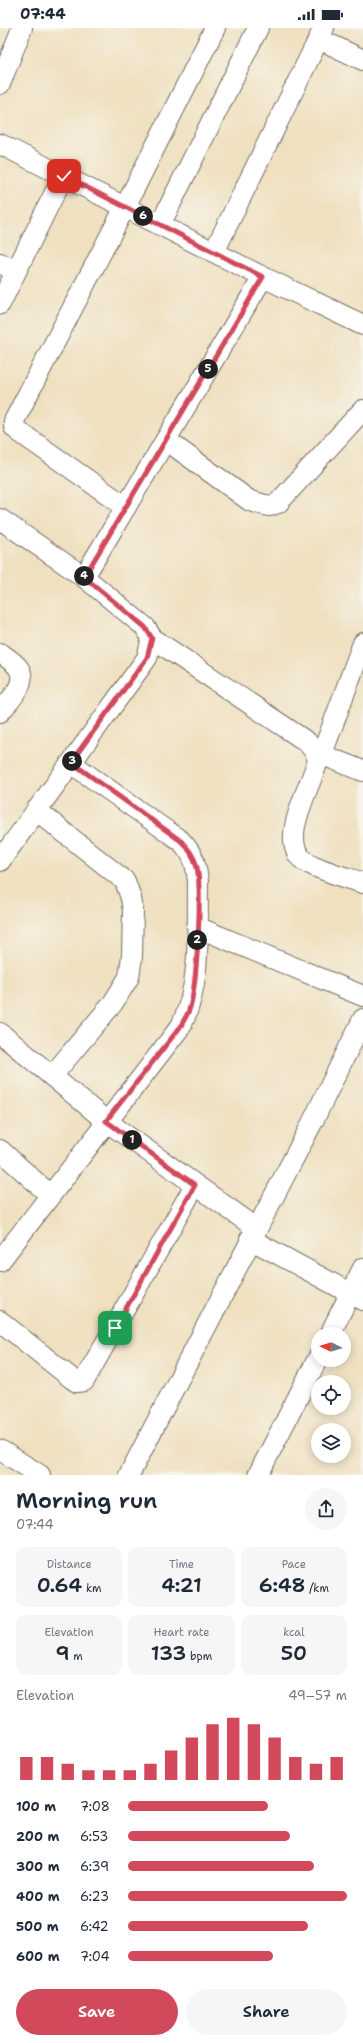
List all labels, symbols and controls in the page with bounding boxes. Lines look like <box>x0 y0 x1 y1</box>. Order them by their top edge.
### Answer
text: 07:44 <box>20 4 66 24</box>
pin <box>47 159 81 193</box>
icon: check <box>53 165 75 187</box>
pin: 6 <box>133 206 153 226</box>
text: 6 <box>139 208 147 223</box>
pin: 5 <box>198 359 218 379</box>
text: 5 <box>205 361 211 376</box>
pin: 4 <box>74 566 94 586</box>
text: 4 <box>80 568 88 583</box>
pin: 3 <box>62 751 82 771</box>
text: 3 <box>68 753 76 768</box>
pin: 2 <box>187 930 207 950</box>
text: 2 <box>193 932 201 947</box>
pin: 1 <box>122 1130 142 1150</box>
text: 1 <box>129 1132 135 1147</box>
pin <box>98 1311 132 1345</box>
icon: arrive <box>104 1317 126 1339</box>
north arrow <box>311 1327 351 1367</box>
map controls <box>311 1327 351 1463</box>
button: locate <box>311 1375 351 1415</box>
button: layers <box>311 1423 351 1463</box>
text: Morning run <box>16 1486 157 1515</box>
button: share <box>305 1488 347 1530</box>
text: 07:44 <box>16 1516 54 1533</box>
text: Distance <box>47 1557 92 1572</box>
text: Time <box>169 1557 194 1572</box>
text: Pace <box>282 1557 306 1572</box>
text: 0.64 <box>37 1572 82 1598</box>
text: 4:21 <box>161 1572 202 1598</box>
text: 6:48 <box>259 1572 305 1598</box>
text: km <box>82 1581 102 1596</box>
text: /km <box>305 1581 329 1596</box>
text: Elevation <box>45 1625 94 1640</box>
text: Heart rate <box>153 1625 210 1640</box>
text: kcal <box>283 1625 305 1640</box>
text: 9 <box>56 1640 70 1666</box>
text: 133 <box>151 1640 186 1666</box>
text: 50 <box>281 1640 307 1666</box>
text: m <box>70 1649 83 1664</box>
text: bpm <box>186 1649 212 1664</box>
text: Elevation <box>16 1687 74 1704</box>
text: 49–57 m <box>288 1687 347 1704</box>
text: 100 m <box>16 1798 56 1815</box>
text: 7:08 <box>80 1798 110 1815</box>
text: 200 m <box>16 1828 59 1845</box>
text: 6:53 <box>80 1828 108 1845</box>
text: 300 m <box>16 1858 60 1875</box>
text: 6:39 <box>80 1858 109 1875</box>
text: 400 m <box>16 1888 60 1905</box>
text: 6:23 <box>80 1888 109 1905</box>
text: 500 m <box>16 1918 59 1935</box>
text: 6:42 <box>80 1918 109 1935</box>
text: 600 m <box>16 1948 60 1965</box>
text: 7:04 <box>80 1948 110 1965</box>
button: Save <box>16 1989 178 2035</box>
button: Share <box>186 1989 347 2035</box>

